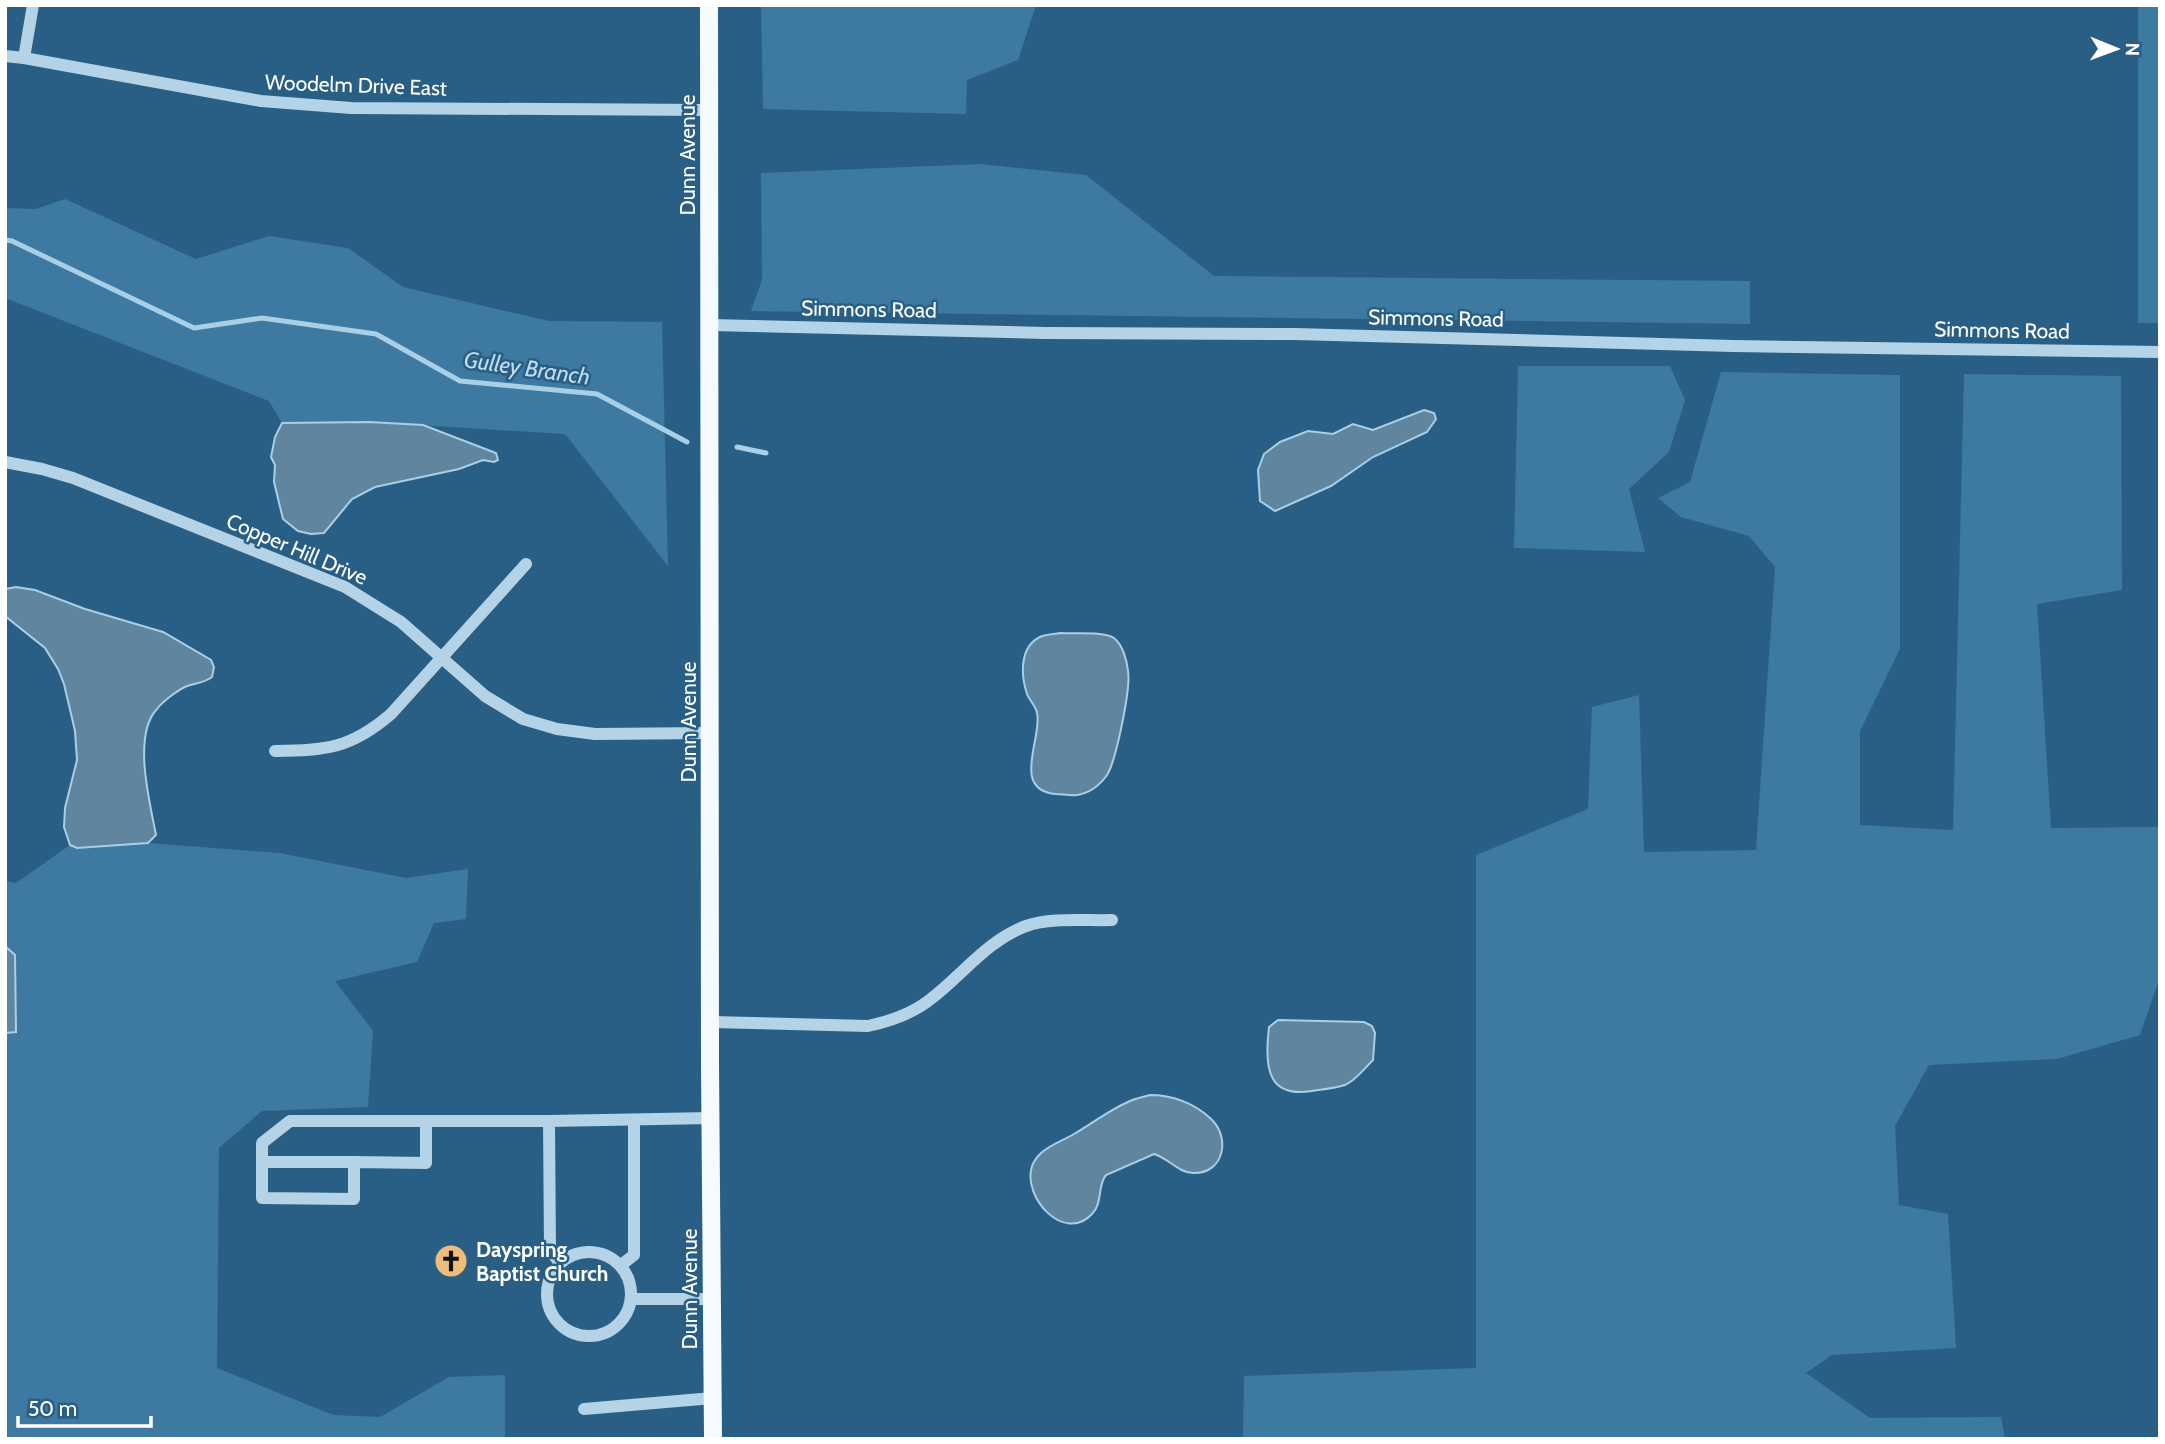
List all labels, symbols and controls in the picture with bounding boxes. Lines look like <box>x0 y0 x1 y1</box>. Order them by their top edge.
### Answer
north arrow <box>2081 14 2151 84</box>
text: N <box>2121 42 2144 56</box>
street label: Woodelm Drive East <box>265 69 447 101</box>
street label: Dunn Avenue <box>675 94 700 215</box>
street label: Simmons Road <box>801 295 937 323</box>
street label: Simmons Road <box>1368 304 1504 332</box>
street label: Simmons Road <box>1934 316 2070 344</box>
water label: Gulley Branch <box>462 345 592 391</box>
street label: Copper Hill Drive <box>223 508 371 590</box>
street label: Dunn Avenue <box>676 661 701 782</box>
street label: Dunn Avenue <box>677 1228 702 1349</box>
place label: Dayspring Baptist Church <box>476 1237 608 1286</box>
church icon: Dayspring Baptist Church <box>432 1242 470 1280</box>
scale bar <box>18 1384 150 1428</box>
text: 50 m <box>28 1396 77 1421</box>

